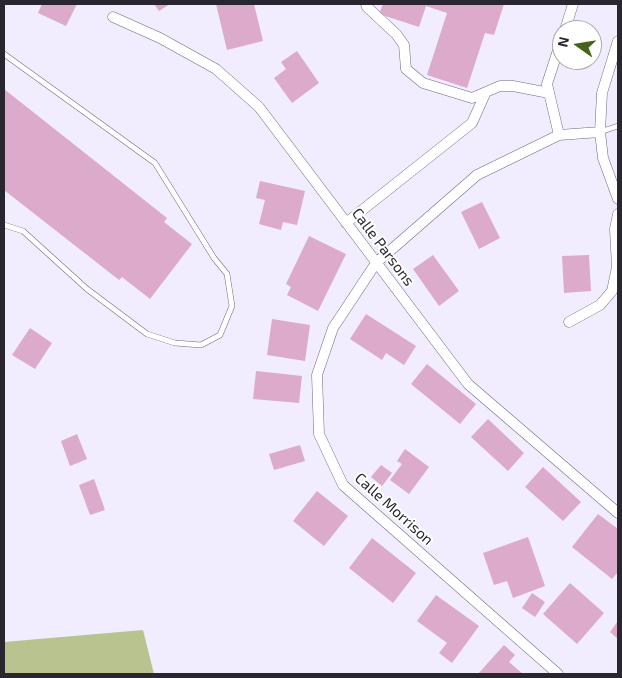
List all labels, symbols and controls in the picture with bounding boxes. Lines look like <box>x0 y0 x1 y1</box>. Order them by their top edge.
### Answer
north arrow <box>552 20 602 70</box>
text: N <box>553 35 572 49</box>
street label: Calle Parsons <box>348 205 418 289</box>
street label: Calle Morrison <box>351 469 437 549</box>

